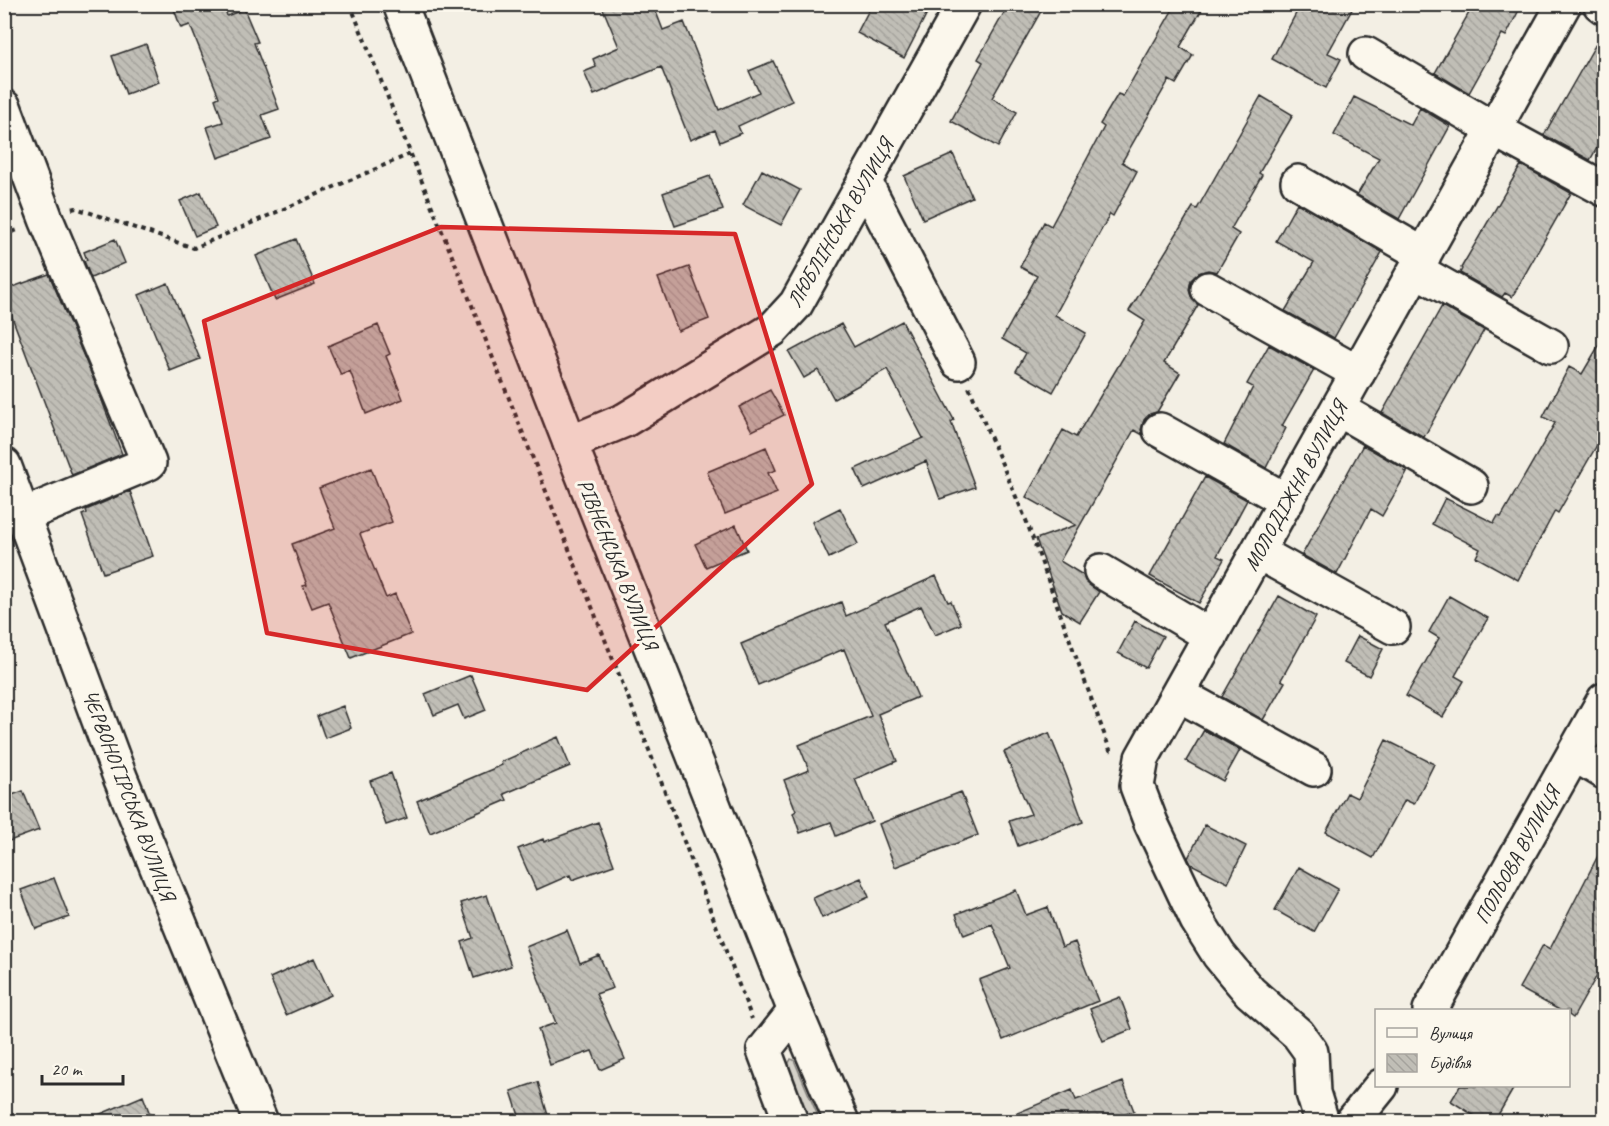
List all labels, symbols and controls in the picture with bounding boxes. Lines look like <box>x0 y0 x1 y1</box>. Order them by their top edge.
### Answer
street label: ЛЮБЛІНСЬКА ВУЛИЦЯ <box>781 131 901 312</box>
street label: МОЛОДІЖНА ВУЛИЦЯ <box>1238 394 1354 575</box>
street label: РІВНЕНСЬКА ВУЛИЦЯ <box>572 475 665 656</box>
street label: ЧЕРВОНОГІРСЬКА ВУЛИЦЯ <box>77 686 182 907</box>
street label: ПОЛЬОВА ВУЛИЦЯ <box>1469 779 1567 928</box>
legend <box>1375 1009 1570 1087</box>
text: Вулиця <box>1429 1022 1473 1044</box>
scale bar <box>42 1048 123 1086</box>
text: Будівля <box>1429 1052 1472 1074</box>
text: 20 m <box>51 1058 84 1080</box>

